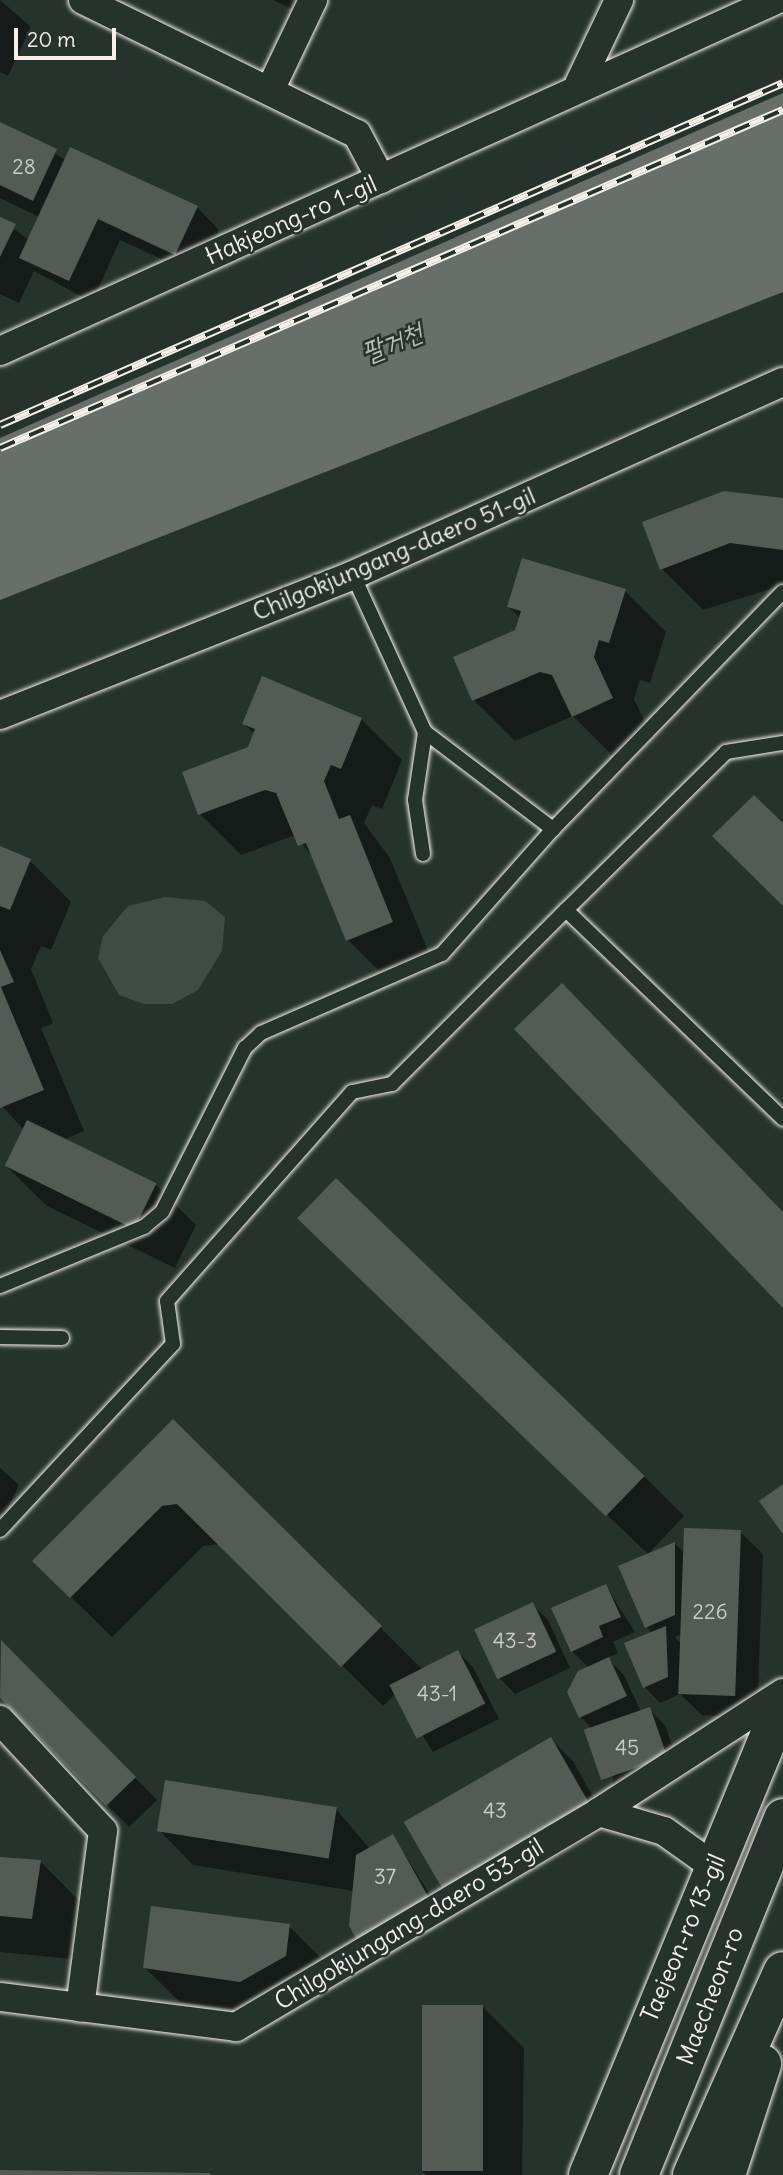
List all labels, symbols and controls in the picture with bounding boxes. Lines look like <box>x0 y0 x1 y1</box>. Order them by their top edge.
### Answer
scale bar <box>18 14 119 58</box>
text: 20 m <box>27 26 76 53</box>
house number: 28 <box>12 154 36 180</box>
street label: Hakjeong-ro 1-gil <box>201 169 381 271</box>
water label: 팔거천 <box>357 316 427 368</box>
street label: Chilgokjungang-daero 51-gil <box>248 481 540 627</box>
house number: 226 <box>692 1599 728 1625</box>
house number: 43-3 <box>493 1628 537 1654</box>
house number: 43-1 <box>417 1681 457 1707</box>
house number: 45 <box>615 1735 639 1761</box>
house number: 43 <box>483 1798 507 1824</box>
street label: Chilgokjungang-daero 53-gil <box>269 1832 549 2016</box>
street label: Taejeon-ro 13-gil <box>635 1850 731 2026</box>
house number: 37 <box>374 1864 396 1890</box>
street label: Maecheon-ro <box>671 1923 749 2069</box>

